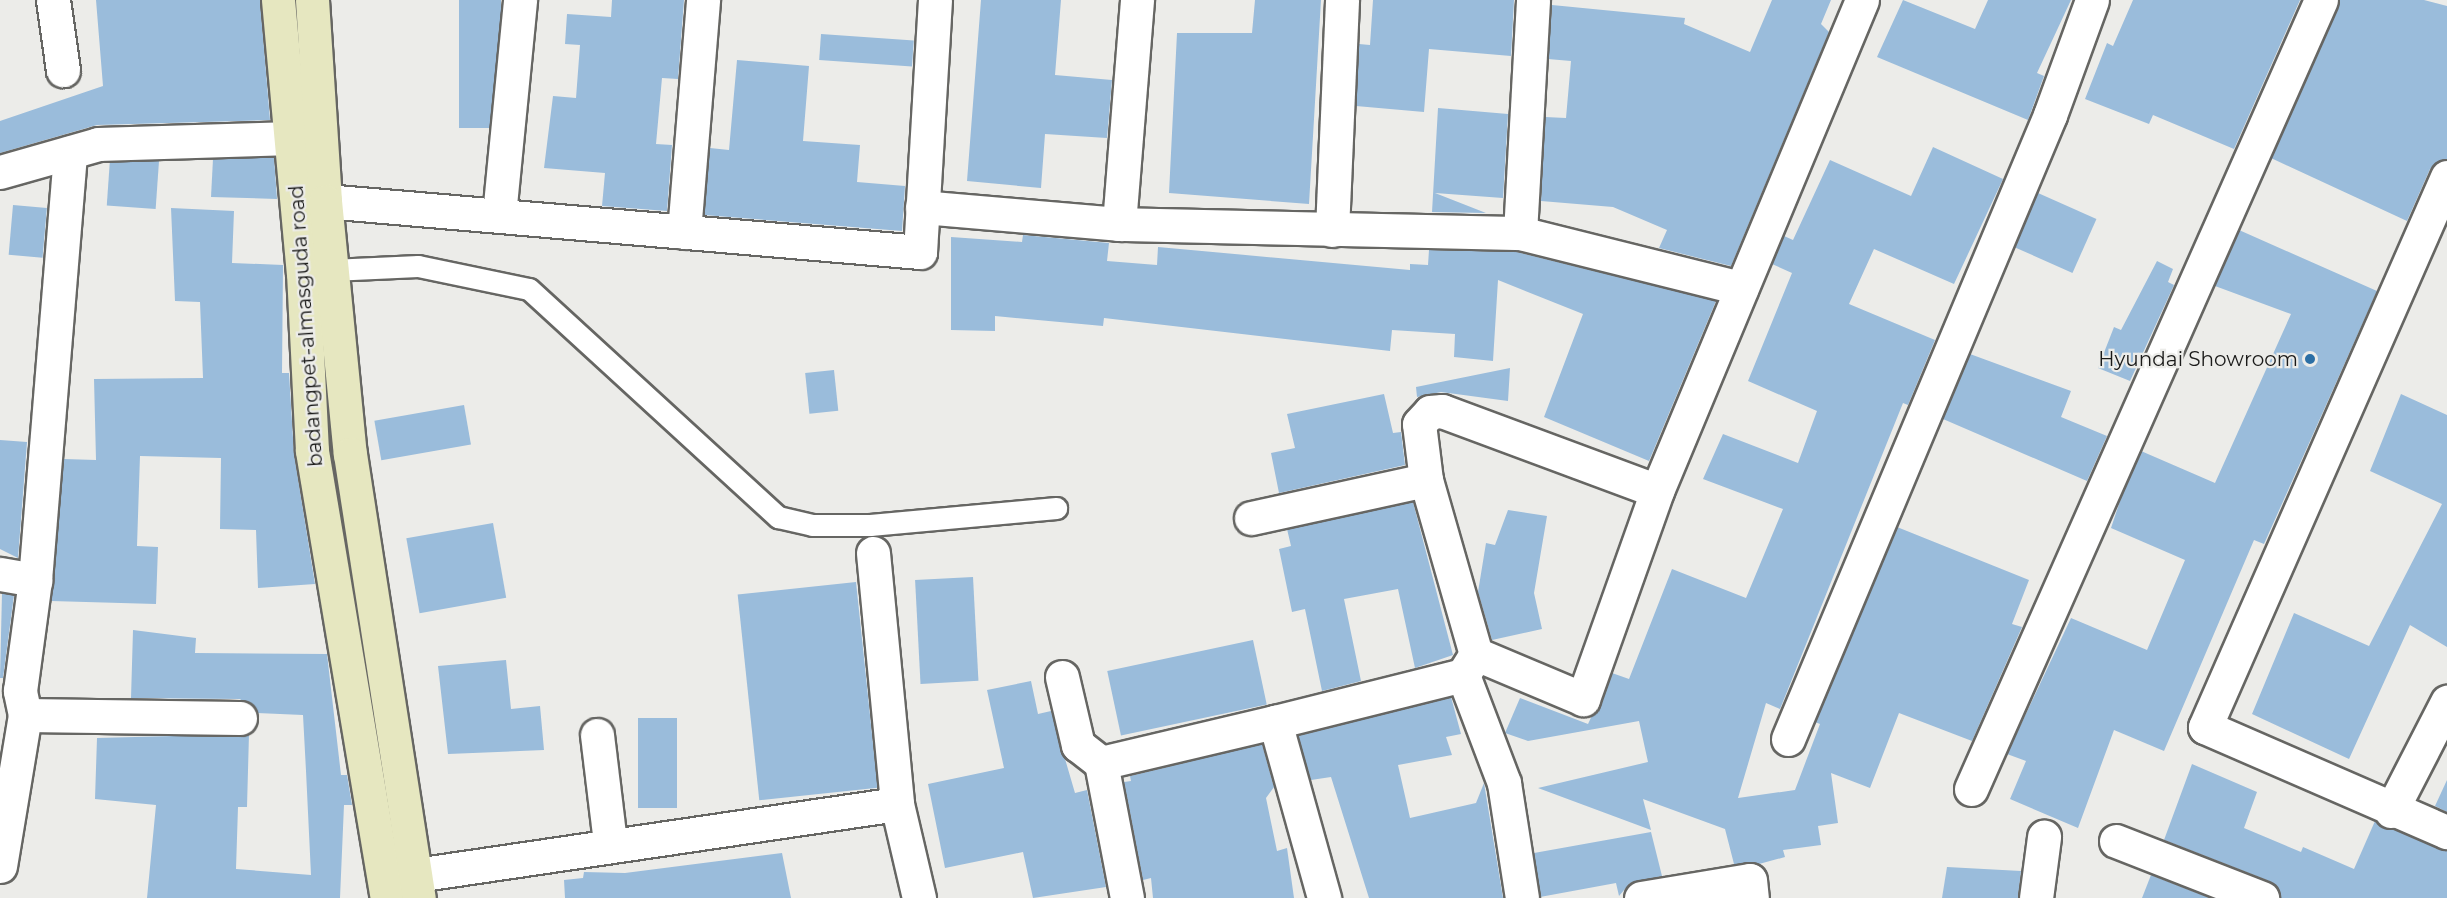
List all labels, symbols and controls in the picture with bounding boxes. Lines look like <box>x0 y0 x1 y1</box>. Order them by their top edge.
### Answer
street label: badangpet-almasguda road <box>284 184 328 468</box>
place label: Hyundai Showroom <box>2098 347 2298 371</box>
marker: Hyundai Showroom <box>2303 352 2317 366</box>

